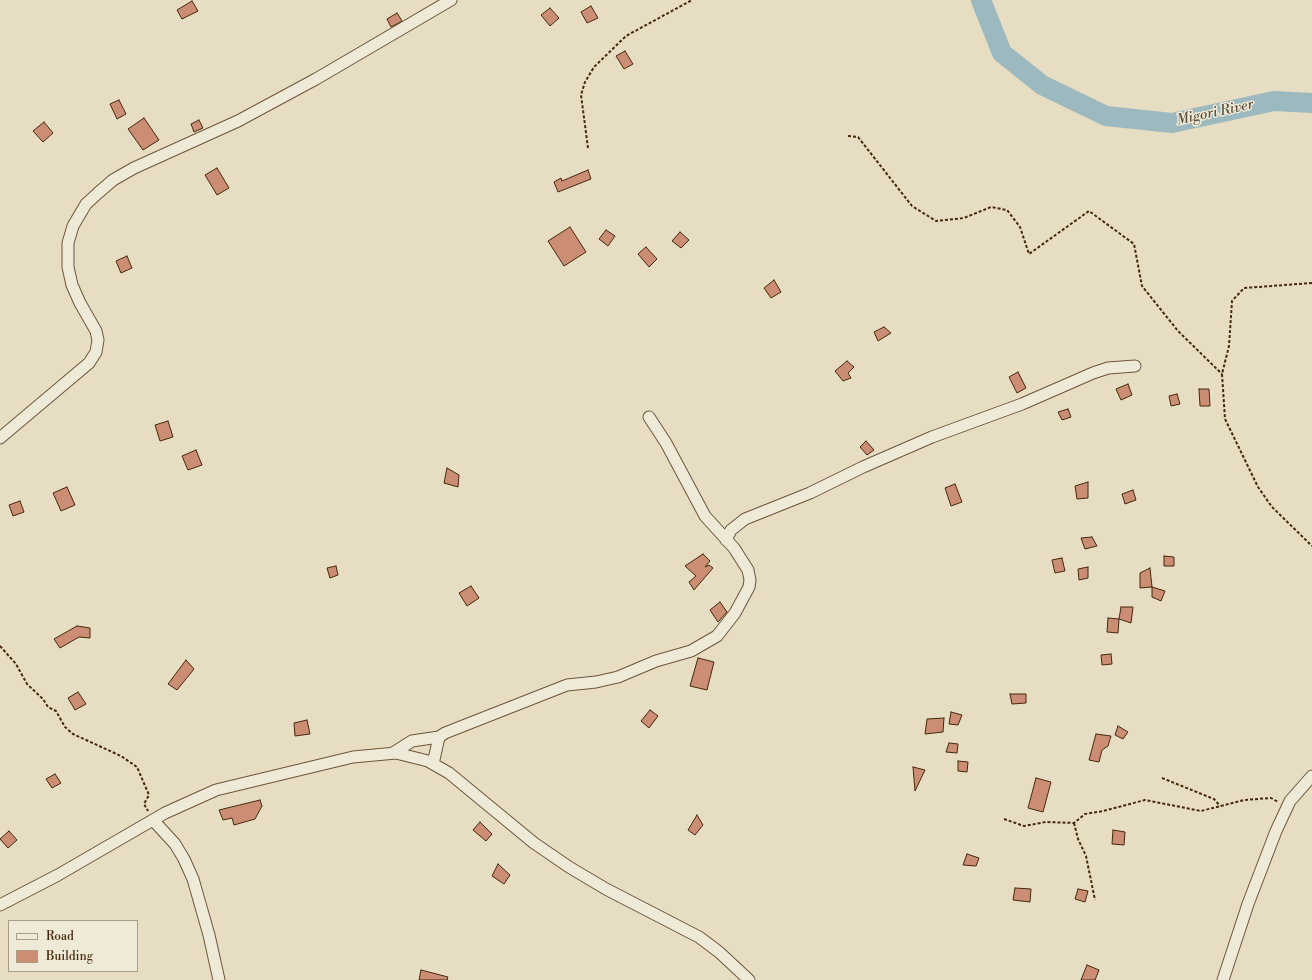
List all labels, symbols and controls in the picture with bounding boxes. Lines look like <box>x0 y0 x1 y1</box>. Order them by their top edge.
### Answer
water label: Migori River <box>1175 97 1255 129</box>
legend <box>8 920 138 972</box>
text: Road <box>46 929 74 944</box>
text: Building <box>46 949 93 964</box>

